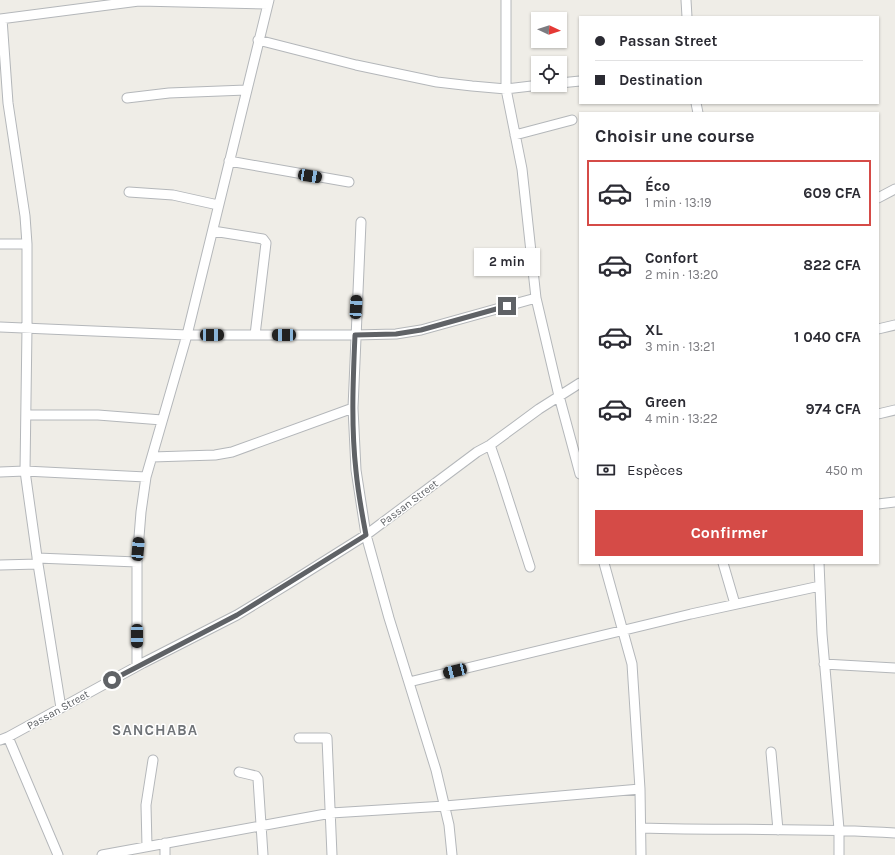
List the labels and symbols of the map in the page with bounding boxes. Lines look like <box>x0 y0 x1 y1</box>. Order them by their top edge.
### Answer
north arrow <box>531 12 567 48</box>
car <box>297 168 323 184</box>
callout: 2 min <box>474 248 540 276</box>
car <box>349 295 363 319</box>
route end <box>498 297 516 315</box>
car <box>200 329 224 341</box>
car <box>272 329 296 341</box>
street label: Passan Street <box>377 477 441 529</box>
car <box>131 537 145 561</box>
car <box>131 624 143 648</box>
car <box>442 662 468 680</box>
route start <box>103 671 121 689</box>
street label: Passan Street <box>25 688 91 732</box>
district label: SANCHABA <box>112 721 198 739</box>

